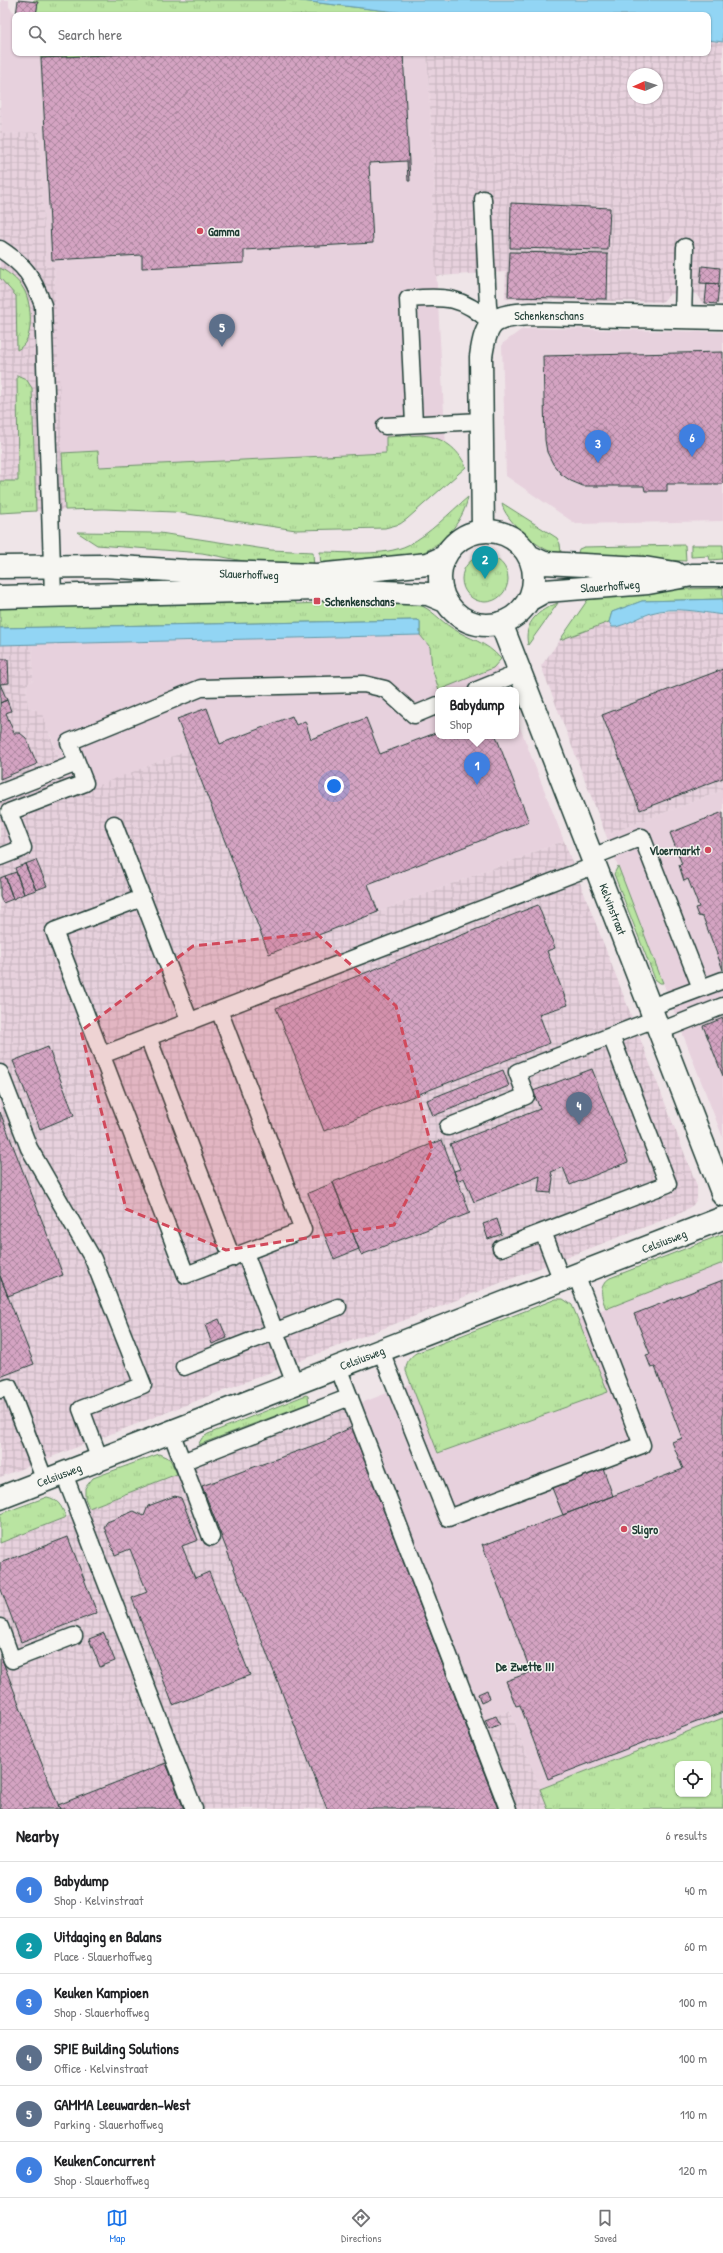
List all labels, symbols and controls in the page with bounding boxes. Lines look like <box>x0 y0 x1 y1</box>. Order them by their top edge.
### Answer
search box <box>12 12 711 56</box>
icon: search <box>26 23 48 45</box>
text: Search here <box>58 24 122 45</box>
north arrow <box>627 68 663 104</box>
place label: Gamma <box>208 223 240 240</box>
marker: Gamma <box>195 226 205 236</box>
street label: Schenkenschans <box>514 307 584 324</box>
pin: 5 <box>209 314 235 347</box>
pin: 6 <box>679 424 705 457</box>
pin: 3 <box>585 430 611 463</box>
pin: 2 <box>472 546 498 579</box>
street label: Slauerhoffweg <box>219 564 279 584</box>
street label: Slauerhoffweg <box>580 575 640 597</box>
place label: Schenkenschans <box>325 593 395 610</box>
marker: Schenkenschans <box>312 596 322 606</box>
popup <box>435 687 519 739</box>
text: Babydump <box>450 694 504 715</box>
text: Shop <box>450 715 472 733</box>
pin: 1 <box>464 752 490 785</box>
your location <box>324 776 344 796</box>
place label: Vloermarkt <box>649 842 701 859</box>
marker: Vloermarkt <box>703 845 713 855</box>
street label: Kelvinstraat <box>595 881 631 938</box>
pin: 4 <box>566 1092 592 1125</box>
street label: Celsiusweg <box>639 1225 689 1257</box>
street label: Celsiusweg <box>337 1342 387 1374</box>
street label: Celsiusweg <box>34 1459 84 1491</box>
place label: Sligro <box>632 1521 658 1539</box>
marker: Sligro <box>619 1524 629 1534</box>
district label: De Zwette III <box>496 1657 554 1675</box>
map controls <box>675 1761 711 1797</box>
button: locate <box>675 1761 711 1797</box>
text: Nearby <box>16 1824 59 1847</box>
text: 6 results <box>666 1826 707 1844</box>
text: Babydump <box>54 1870 108 1891</box>
text: 1 <box>27 1881 31 1899</box>
text: 40 m <box>684 1881 707 1899</box>
text: Shop · Kelvinstraat <box>54 1891 143 1909</box>
text: Uitdaging en Balans <box>54 1926 162 1947</box>
text: 2 <box>26 1937 32 1955</box>
text: 60 m <box>684 1937 707 1955</box>
text: Place · Slauerhoffweg <box>54 1947 152 1965</box>
text: Keuken Kampioen <box>54 1982 149 2003</box>
text: 3 <box>26 1993 32 2011</box>
text: 100 m <box>679 1993 707 2011</box>
text: Shop · Slauerhoffweg <box>54 2003 149 2021</box>
text: SPIE Building Solutions <box>54 2038 179 2059</box>
text: 4 <box>27 2049 31 2067</box>
text: 100 m <box>679 2049 707 2067</box>
text: Office · Kelvinstraat <box>54 2059 148 2077</box>
text: GAMMA Leeuwarden-West <box>54 2094 190 2115</box>
text: 5 <box>26 2105 32 2123</box>
text: 110 m <box>680 2105 707 2123</box>
text: Parking · Slauerhoffweg <box>54 2115 163 2133</box>
text: KeukenConcurrent <box>54 2150 155 2171</box>
text: 6 <box>26 2161 32 2179</box>
text: 120 m <box>679 2161 707 2179</box>
text: Shop · Slauerhoffweg <box>54 2171 149 2189</box>
tab: Map <box>106 2207 128 2245</box>
tab: Directions <box>341 2207 382 2245</box>
tab: Saved <box>594 2207 617 2245</box>

